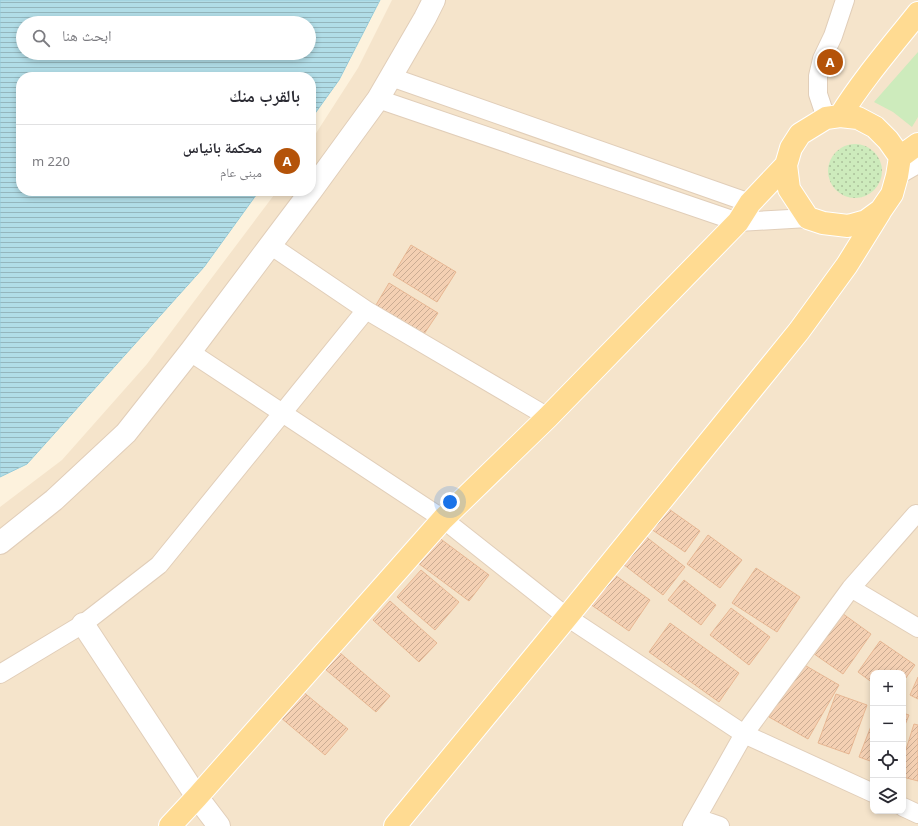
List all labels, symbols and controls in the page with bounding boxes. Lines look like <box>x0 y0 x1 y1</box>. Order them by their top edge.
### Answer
search box <box>16 16 316 60</box>
text: ابحث هنا <box>62 25 112 45</box>
icon: search <box>30 27 52 49</box>
pin: A <box>817 47 843 77</box>
text: بالقرب منك <box>229 84 300 107</box>
text: محكمة بانياس <box>183 137 262 157</box>
text: 220 m <box>32 152 70 170</box>
text: A <box>283 152 292 170</box>
text: مبنى عام <box>220 163 262 181</box>
your location <box>440 492 460 512</box>
map controls <box>870 670 906 814</box>
button: + <box>870 670 906 706</box>
button: − <box>870 706 906 742</box>
button: locate <box>870 742 906 778</box>
button: layers <box>870 778 906 814</box>

